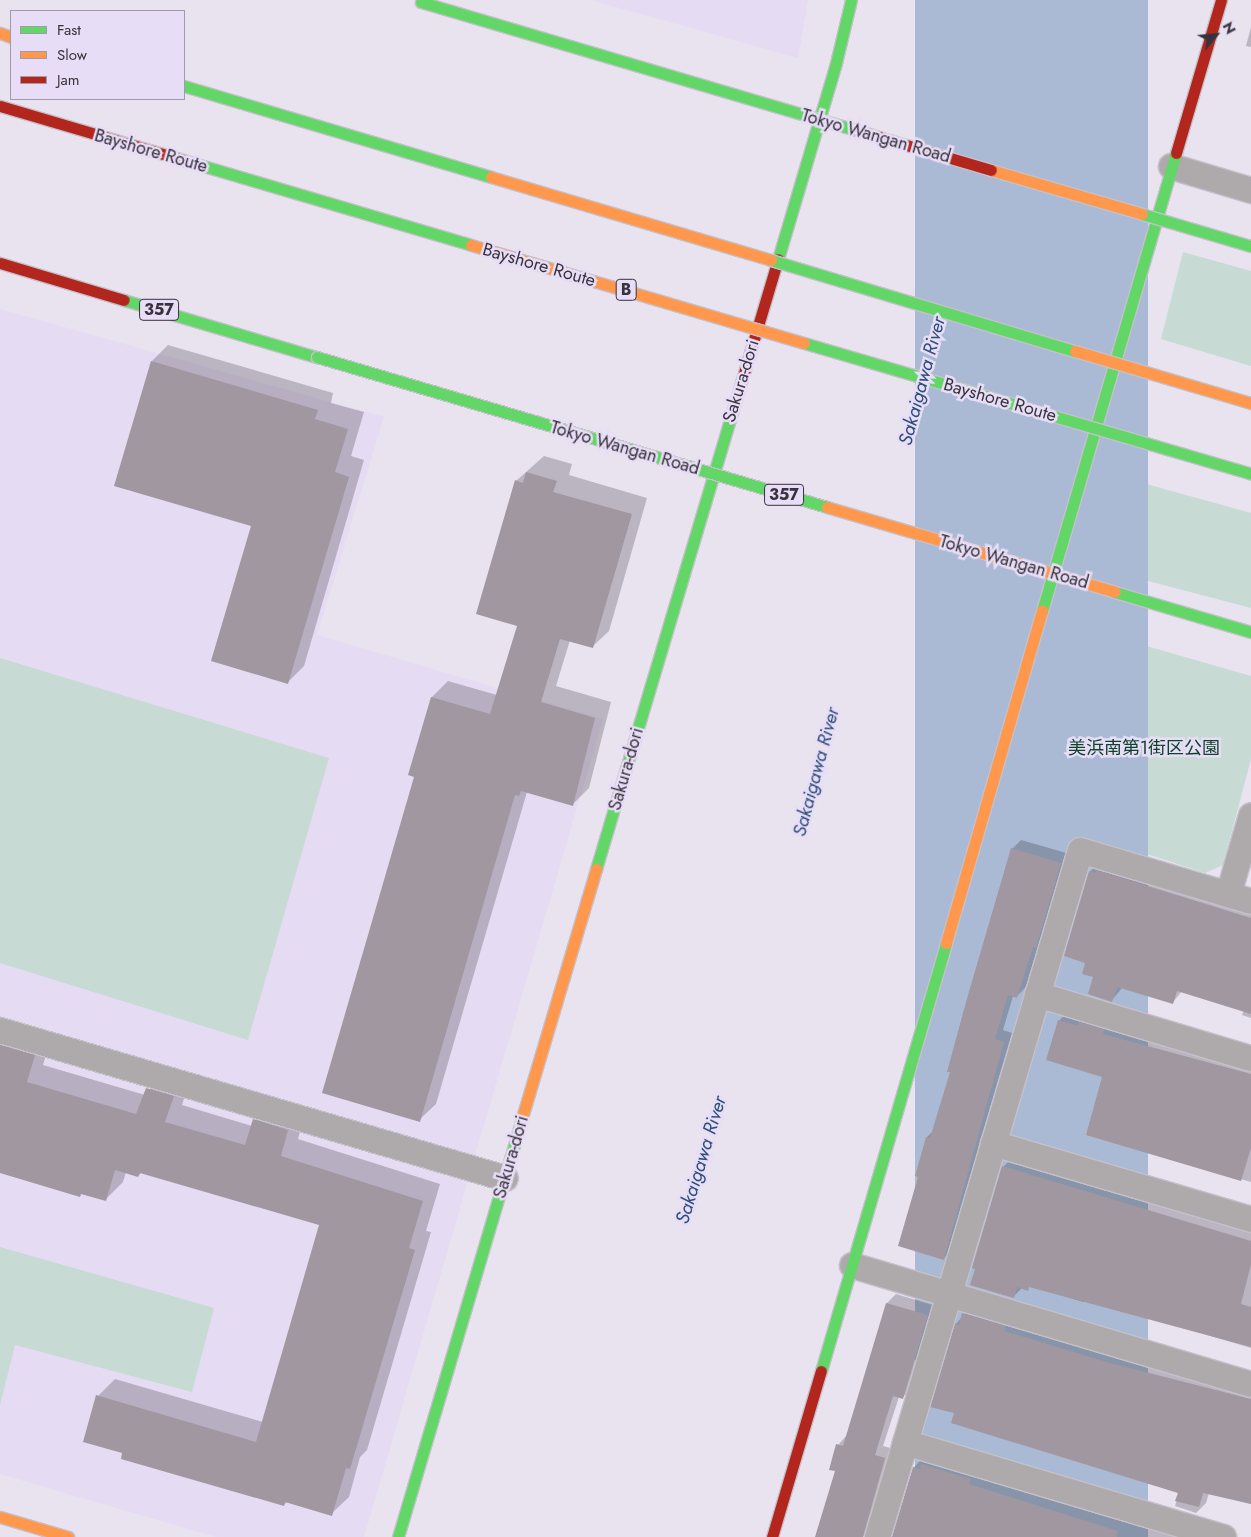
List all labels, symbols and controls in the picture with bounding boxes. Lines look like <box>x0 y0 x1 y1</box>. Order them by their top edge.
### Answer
legend <box>10 10 185 100</box>
north arrow <box>1191 10 1241 60</box>
text: N <box>1218 18 1241 38</box>
text: Fast <box>57 19 81 41</box>
text: Slow <box>57 44 87 66</box>
text: Jam <box>57 69 80 91</box>
street label: Tokyo Wangan Road <box>799 104 953 168</box>
street label: Bayshore Route <box>92 125 210 177</box>
street label: Bayshore Route <box>480 239 598 291</box>
road number: B <box>615 276 637 304</box>
road number: 357 <box>139 296 179 324</box>
water label: Sakaigawa River <box>894 314 950 448</box>
street label: Sakura-dori <box>718 337 764 425</box>
street label: Bayshore Route <box>941 374 1059 426</box>
street label: Tokyo Wangan Road <box>548 416 702 480</box>
road number: 357 <box>764 482 804 508</box>
street label: Tokyo Wangan Road <box>937 530 1091 594</box>
water label: Sakaigawa River <box>788 705 844 839</box>
street label: Sakura-dori <box>604 725 648 813</box>
park label: 美浜南第1街区公園 <box>1068 737 1220 759</box>
water label: Sakaigawa River <box>671 1093 731 1227</box>
street label: Sakura-dori <box>489 1113 533 1201</box>

